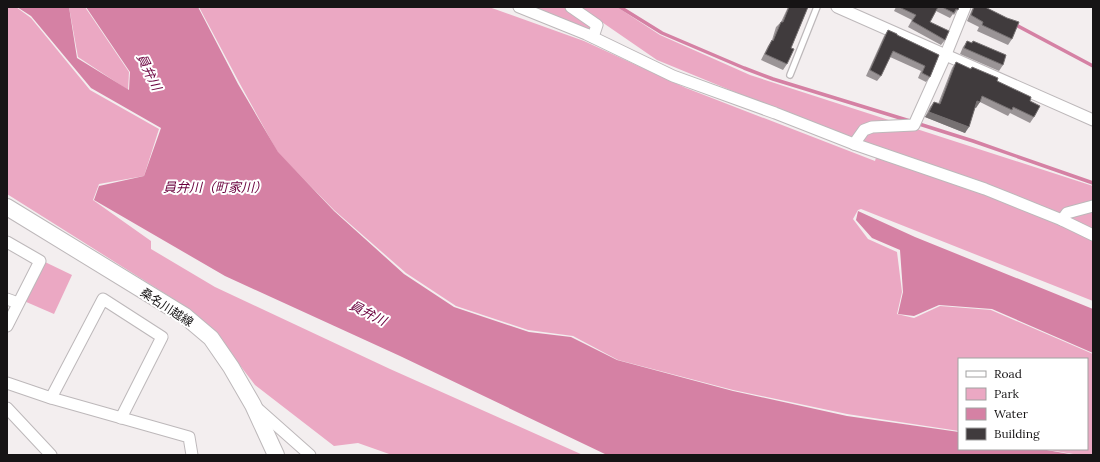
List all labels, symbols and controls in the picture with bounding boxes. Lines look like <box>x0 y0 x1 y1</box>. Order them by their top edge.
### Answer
water label: 員弁川 <box>133 51 166 95</box>
water label: 員弁川（町家川） <box>163 179 267 196</box>
street label: 桑名川越線 <box>138 284 196 330</box>
water label: 員弁川 <box>347 297 391 330</box>
legend <box>958 358 1088 450</box>
text: Road <box>994 366 1022 381</box>
text: Park <box>994 386 1020 401</box>
text: Water <box>994 406 1029 421</box>
text: Building <box>994 426 1040 441</box>

